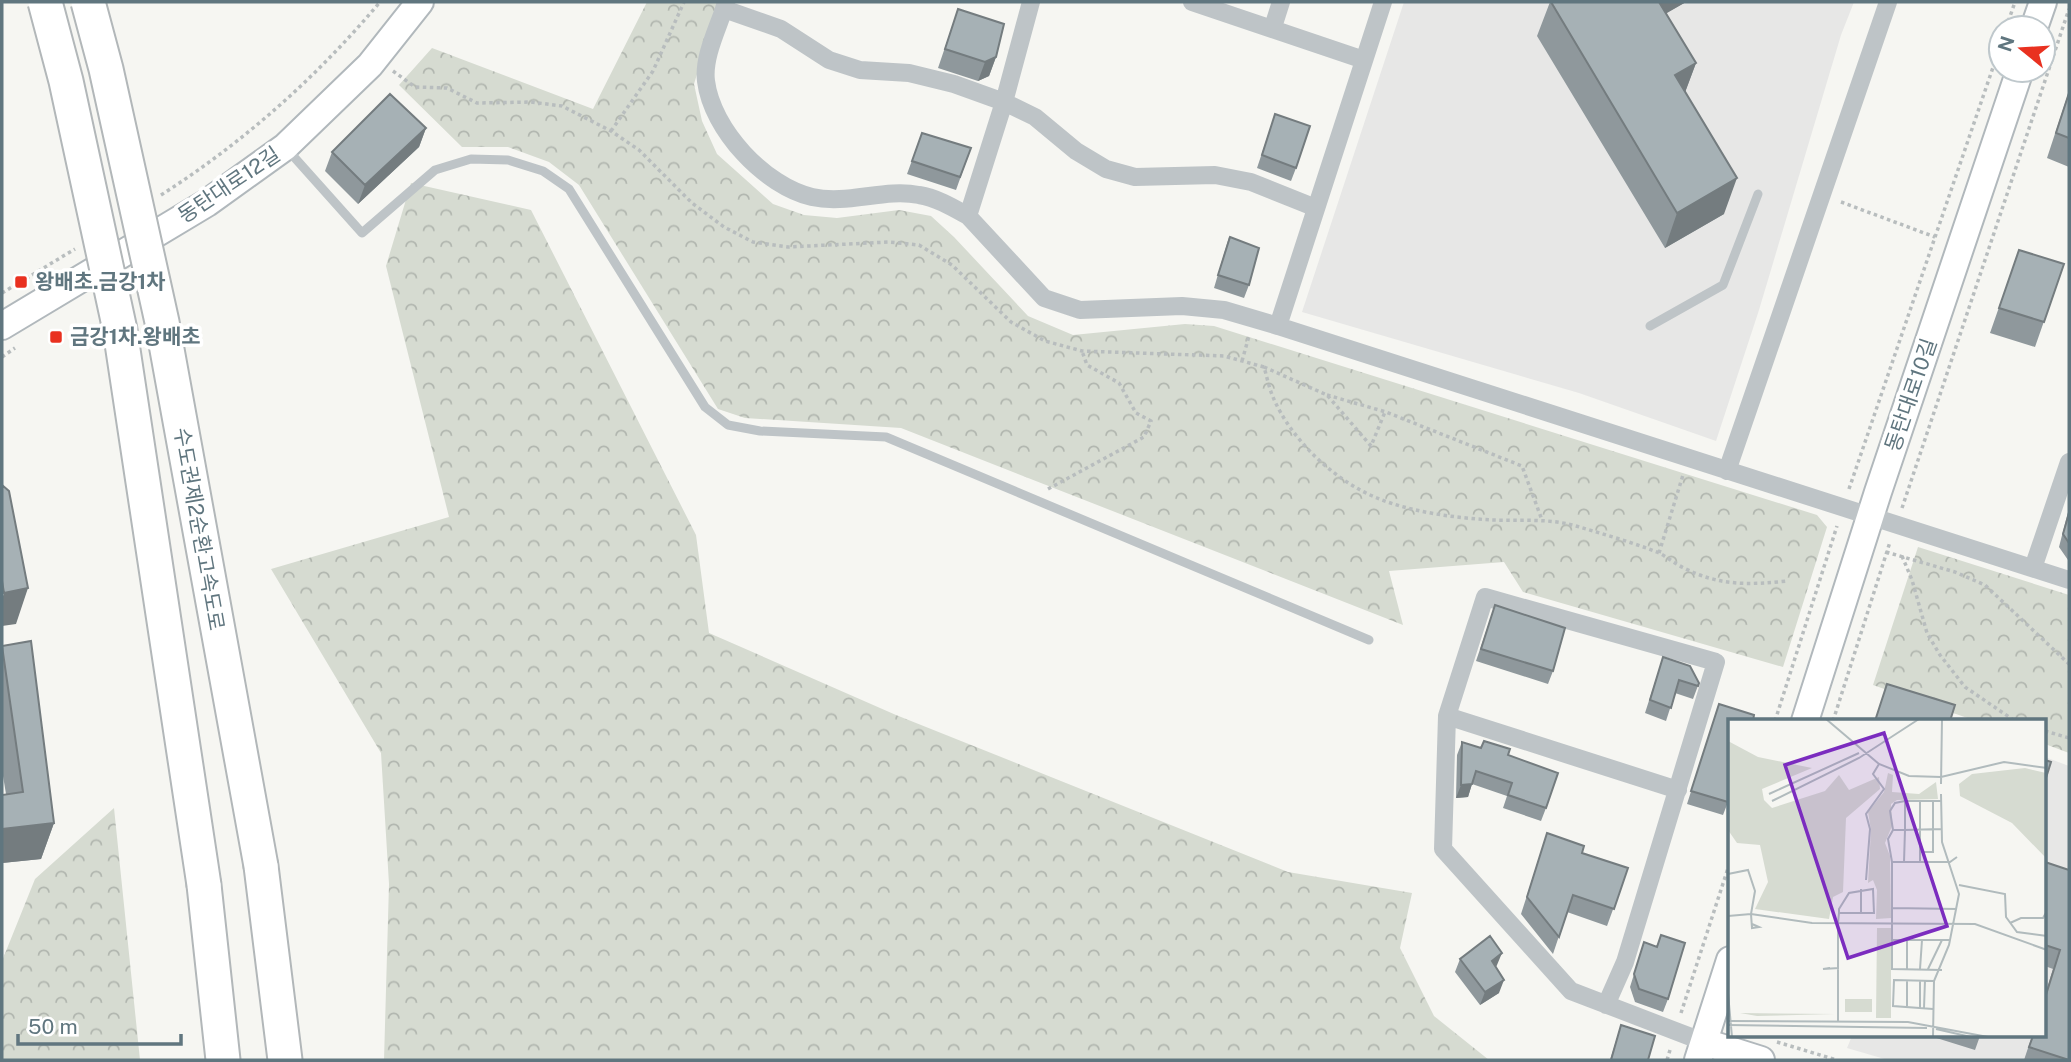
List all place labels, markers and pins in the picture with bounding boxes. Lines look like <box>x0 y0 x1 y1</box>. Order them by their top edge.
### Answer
place label: 왕배초.금강1차 <box>35 269 166 294</box>
marker: 왕배초.금강1차 <box>13 274 29 290</box>
place label: 금강1차.왕배초 <box>70 324 201 349</box>
marker: 금강1차.왕배초 <box>48 329 64 345</box>

